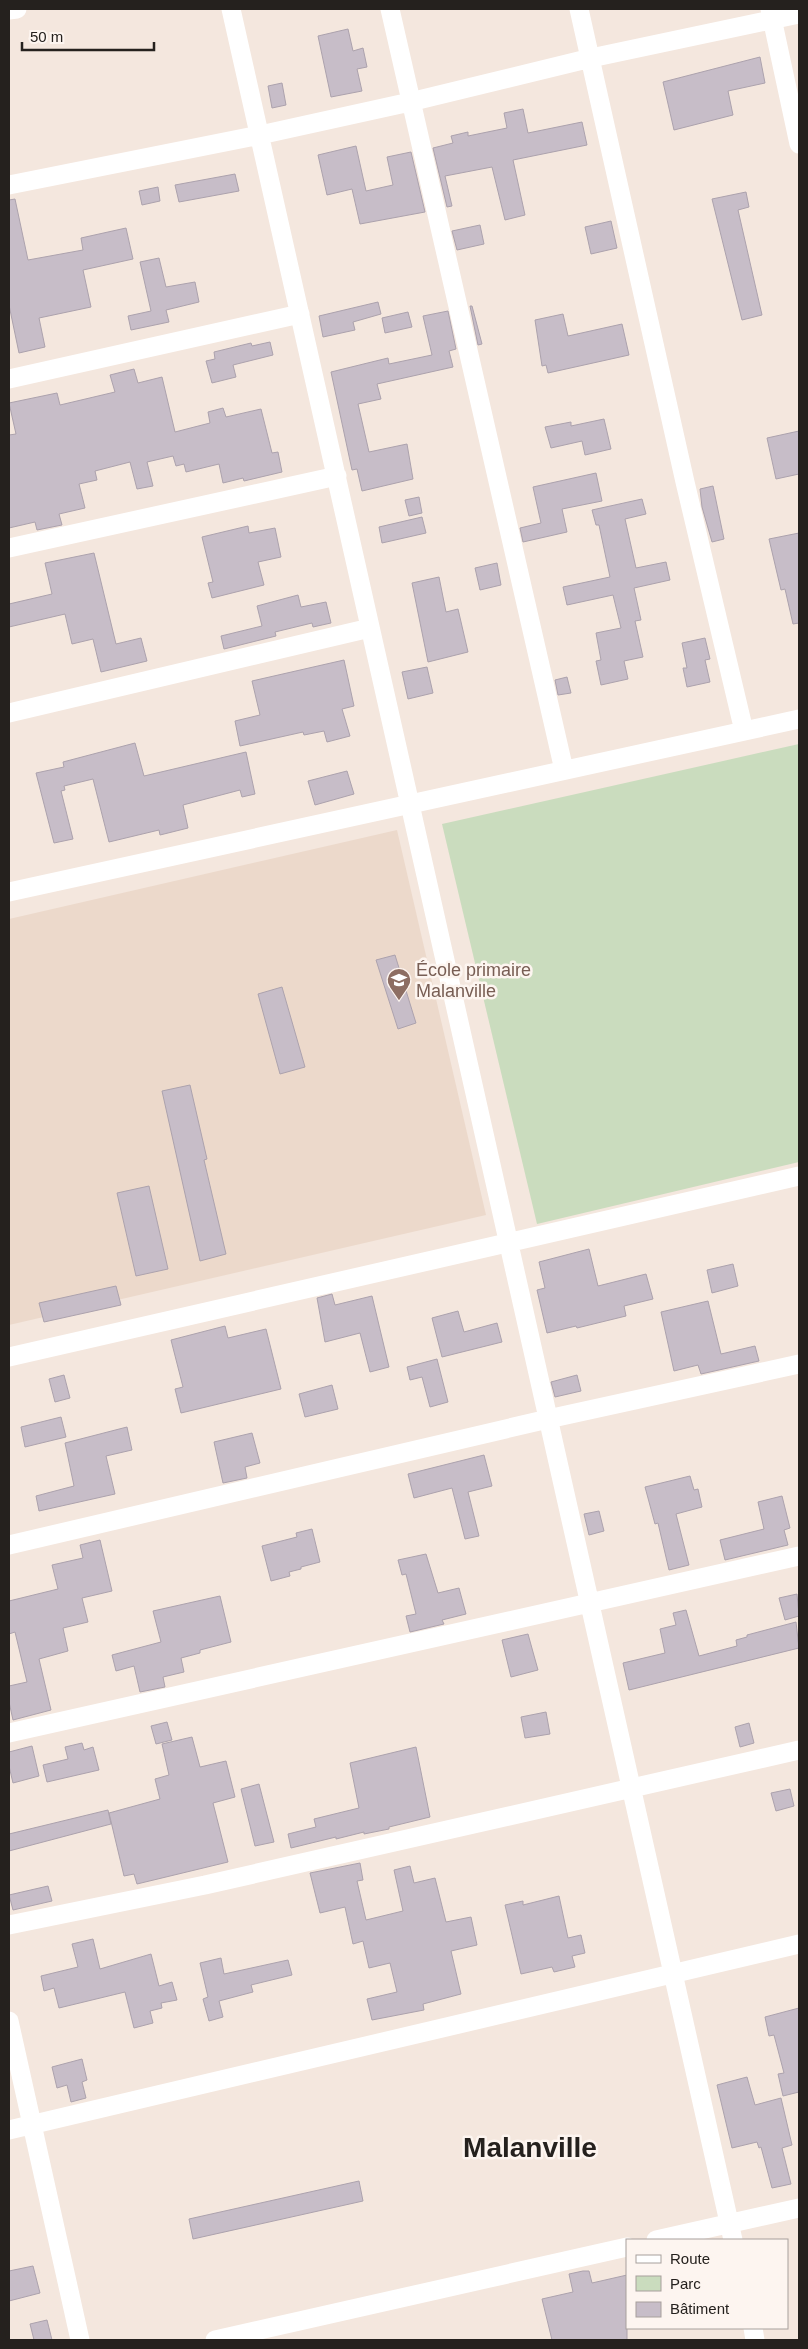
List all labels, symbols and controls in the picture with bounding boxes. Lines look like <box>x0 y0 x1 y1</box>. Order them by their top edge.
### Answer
scale bar <box>22 20 155 52</box>
text: 50 m <box>30 28 63 45</box>
place label: École primaire Malanville <box>416 960 531 1001</box>
school or university icon: École primaire Malanville <box>386 967 412 1001</box>
district label: Malanville <box>463 2132 597 2163</box>
legend <box>626 2239 788 2329</box>
text: Route <box>670 2250 710 2267</box>
text: Parc <box>670 2275 701 2292</box>
text: Bâtiment <box>670 2300 730 2317</box>

